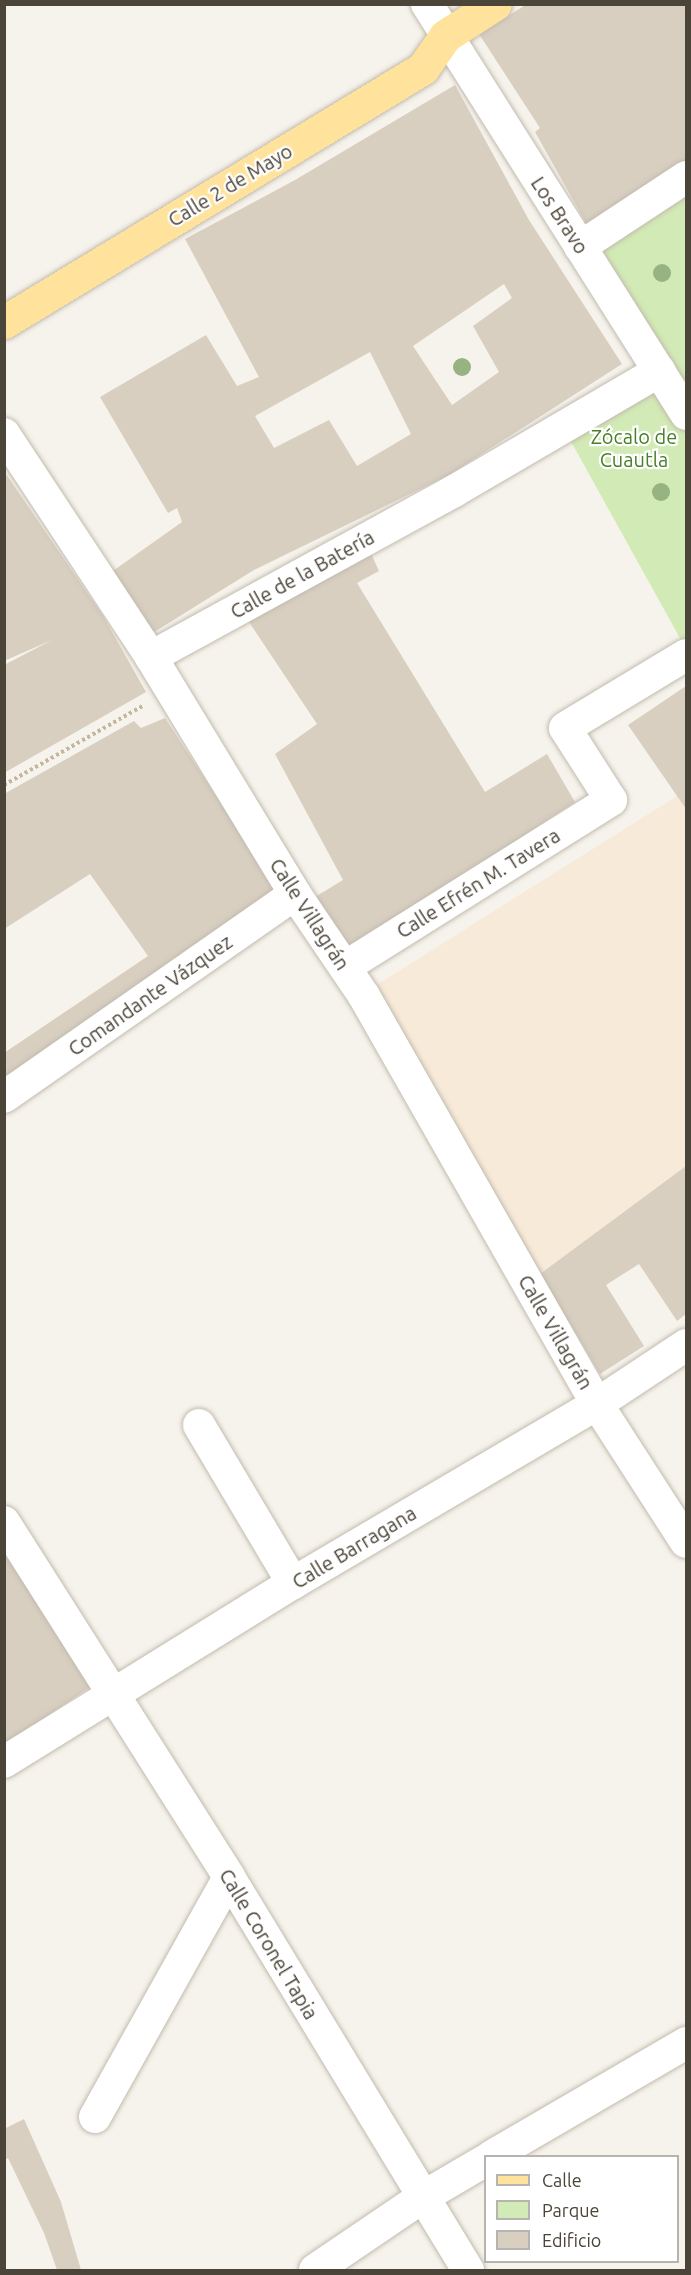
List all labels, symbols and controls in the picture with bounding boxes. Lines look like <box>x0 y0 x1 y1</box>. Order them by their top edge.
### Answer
street label: Calle 2 de Mayo <box>163 138 297 232</box>
street label: Los Bravo <box>526 172 594 258</box>
park label: Zócalo de Cuautla <box>591 424 677 471</box>
street label: Calle de la Batería <box>226 525 378 623</box>
street label: Calle Efrén M. Tavera <box>392 823 564 943</box>
street label: Calle Villagrán <box>265 854 355 974</box>
street label: Comandante Vázquez <box>63 929 237 1061</box>
street label: Calle Villagrán <box>514 1270 598 1394</box>
street label: Calle Barragana <box>288 1501 420 1593</box>
street label: Calle Coronel Tapia <box>215 1864 323 2024</box>
legend <box>484 2155 679 2263</box>
text: Calle <box>542 2170 582 2190</box>
text: Parque <box>542 2200 599 2220</box>
text: Edificio <box>542 2230 601 2250</box>

